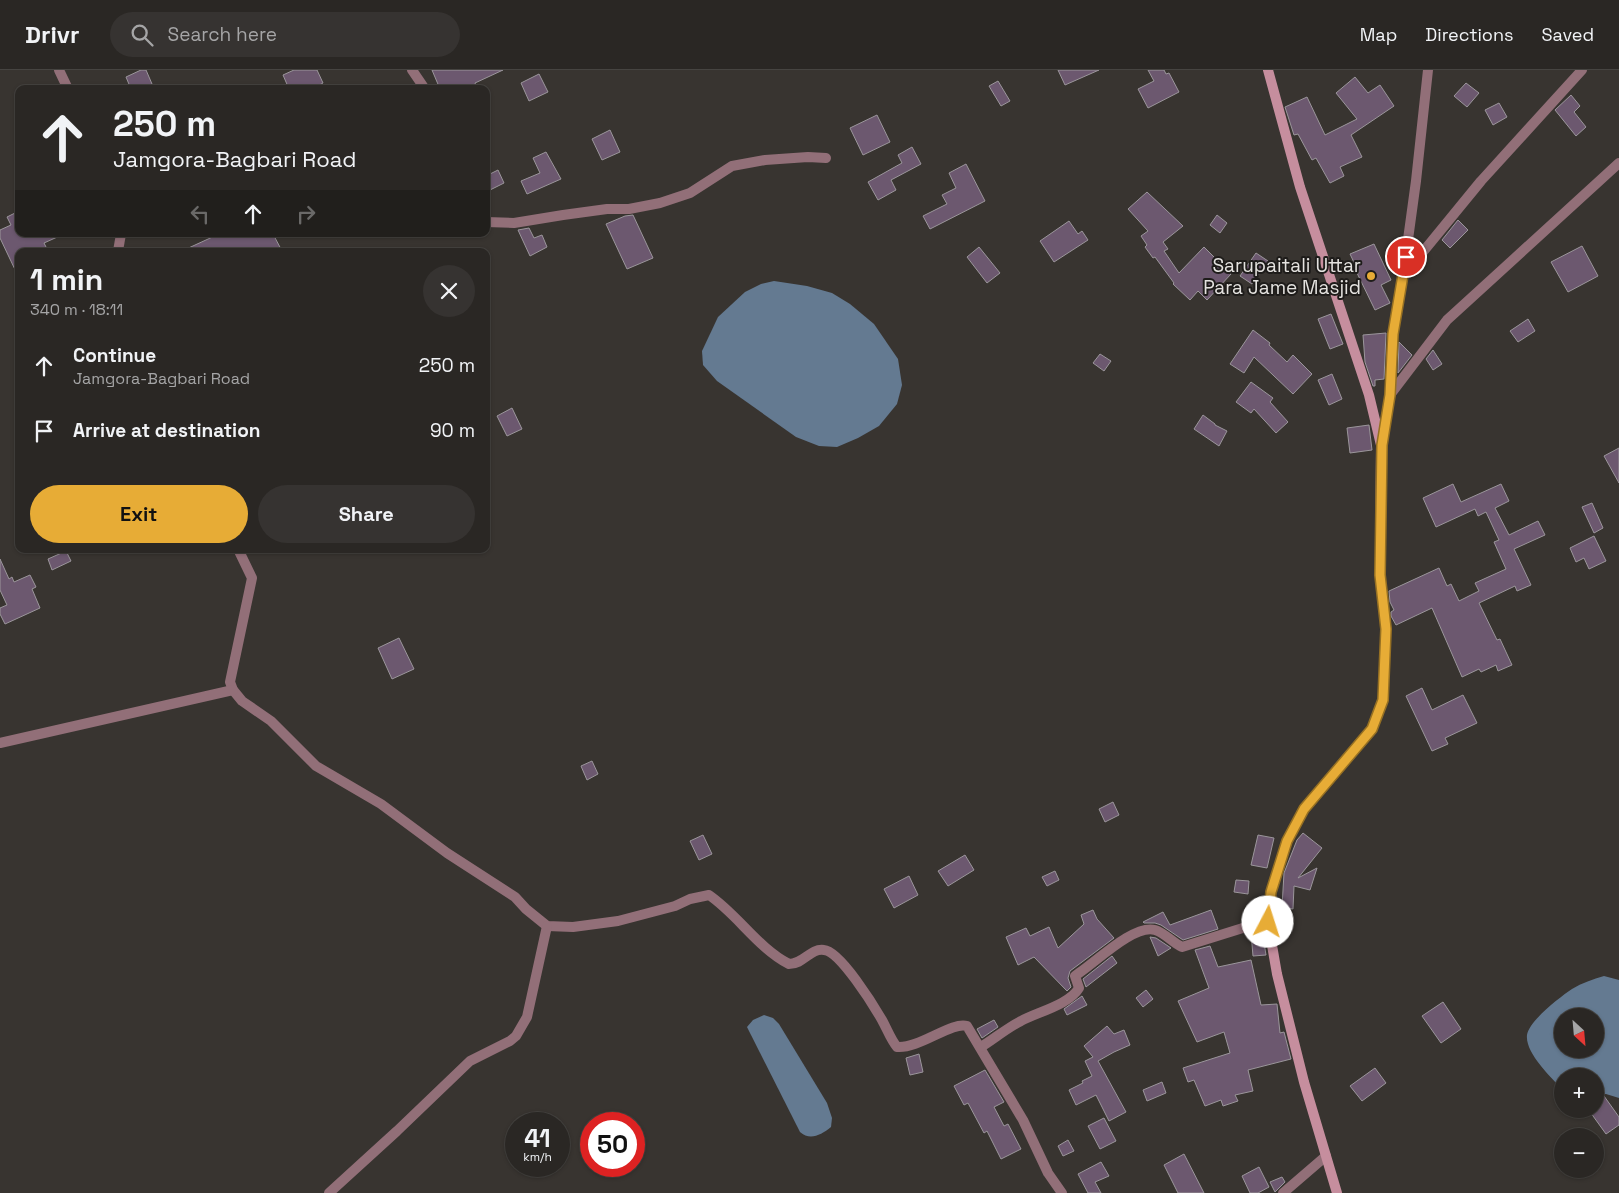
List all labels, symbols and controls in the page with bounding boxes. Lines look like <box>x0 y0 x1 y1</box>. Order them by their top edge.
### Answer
search box <box>110 12 460 57</box>
text: Drivr <box>25 19 80 50</box>
icon: search <box>128 21 156 49</box>
text: Search here <box>168 22 277 47</box>
text: Map <box>1360 23 1397 46</box>
text: Directions <box>1425 23 1514 46</box>
text: Saved <box>1542 23 1594 46</box>
text: 250 m <box>113 102 216 146</box>
icon: ahead <box>30 105 95 170</box>
text: Jamgora-Bagbari Road <box>113 145 356 173</box>
icon: left <box>186 200 214 228</box>
icon: ahead <box>239 200 267 228</box>
icon: right <box>292 200 320 228</box>
pin <box>1385 236 1427 278</box>
icon: arrive <box>1392 243 1420 271</box>
place label: Sarupaitali Uttar Para Jame Masjid <box>1203 253 1361 300</box>
text: 1 min <box>30 260 103 299</box>
button: close <box>423 265 475 317</box>
marker: Sarupaitali Uttar Para Jame Masjid <box>1365 270 1377 282</box>
text: 340 m · 18:11 <box>30 299 123 320</box>
text: Continue <box>73 343 156 368</box>
icon: ahead <box>30 352 58 380</box>
text: 250 m <box>419 353 475 378</box>
text: Jamgora-Bagbari Road <box>73 368 250 389</box>
icon: arrive <box>30 417 58 445</box>
text: Arrive at destination <box>73 418 261 443</box>
text: 90 m <box>430 418 475 443</box>
button: Exit <box>30 485 248 543</box>
button: Share <box>258 485 475 543</box>
position arrow <box>1241 895 1293 947</box>
north arrow <box>1554 1008 1604 1058</box>
map controls <box>1554 1008 1604 1178</box>
button: + <box>1554 1068 1604 1118</box>
speed limit sign: 50 <box>580 1112 645 1177</box>
text: 41 <box>524 1122 551 1154</box>
button: − <box>1554 1128 1604 1178</box>
text: km/h <box>523 1149 552 1165</box>

